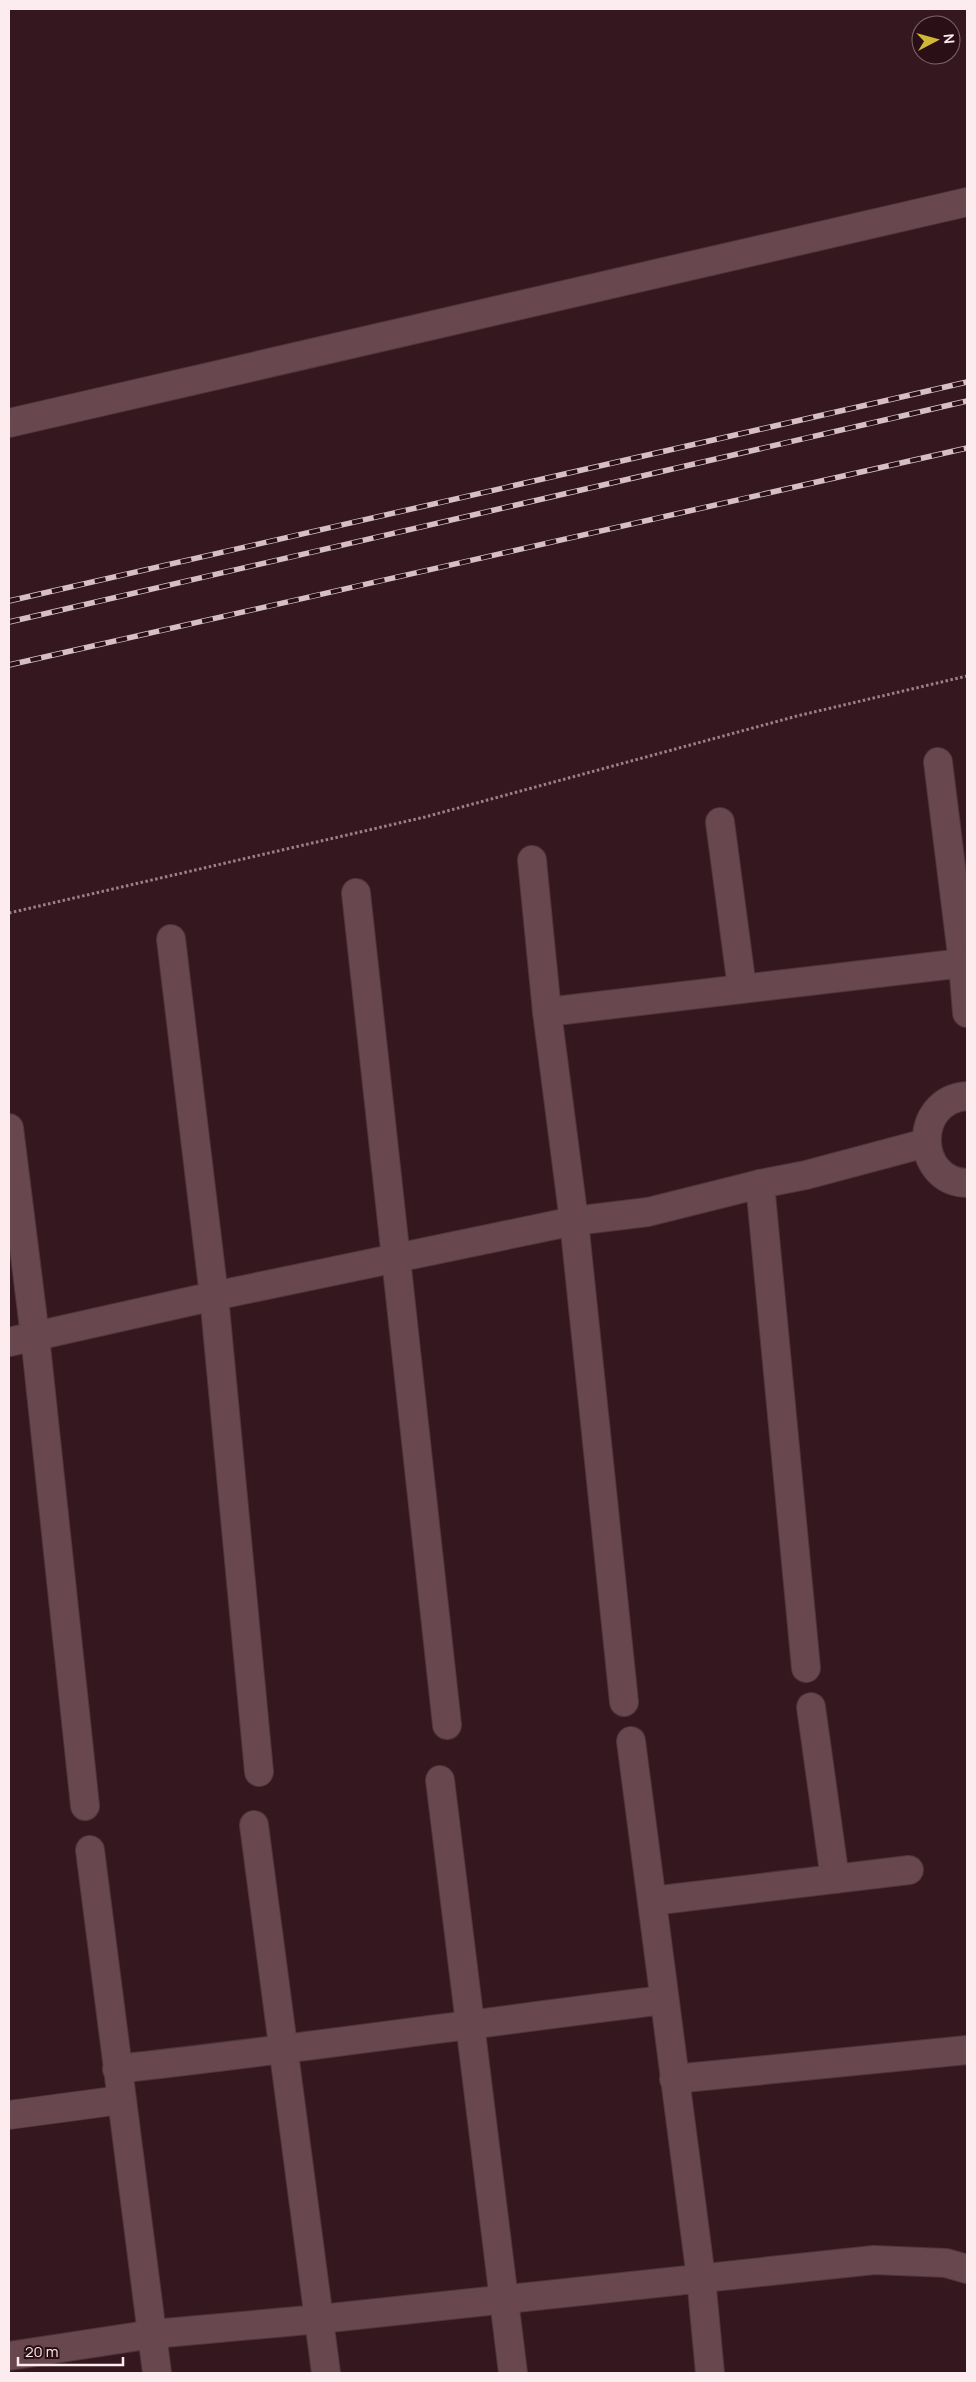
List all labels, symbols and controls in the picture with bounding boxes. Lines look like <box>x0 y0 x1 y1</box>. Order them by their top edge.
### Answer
north arrow <box>911 15 961 65</box>
text: N <box>939 33 959 45</box>
scale bar <box>18 2334 122 2366</box>
text: 20 m <box>25 2341 58 2362</box>

